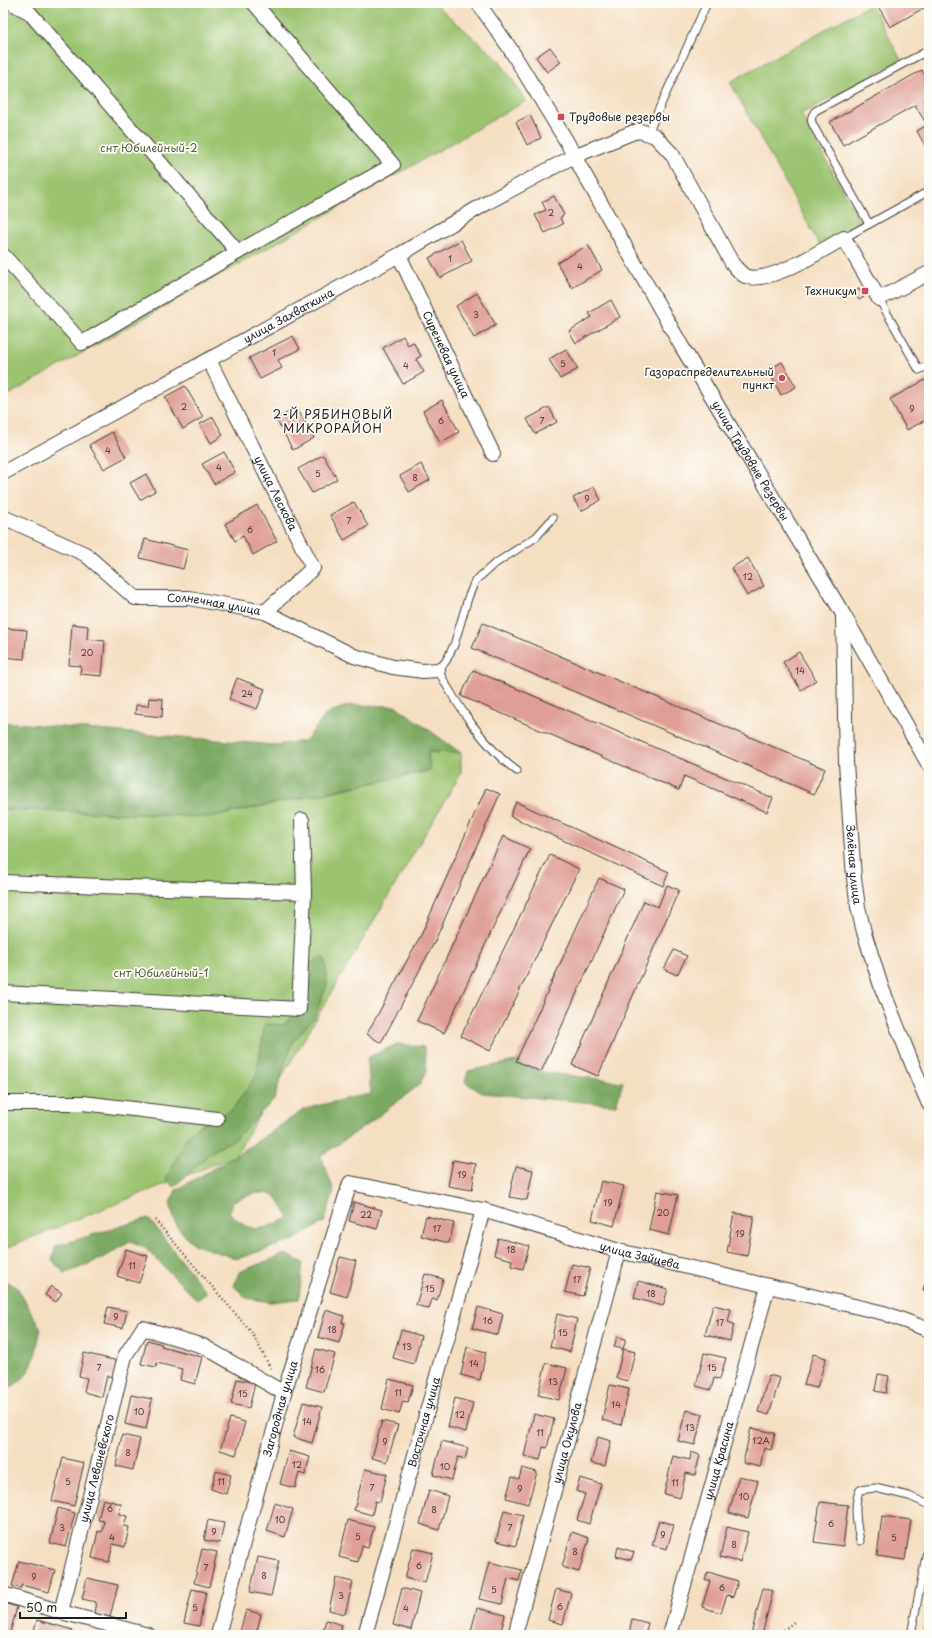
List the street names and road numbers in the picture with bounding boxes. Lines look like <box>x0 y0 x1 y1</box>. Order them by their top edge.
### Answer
street label: улица Захваткина <box>240 283 337 347</box>
street label: Сиреневая улица <box>419 308 474 401</box>
street label: улица Трудовые Резервы <box>708 397 794 524</box>
street label: улица Лескова <box>250 453 302 533</box>
street label: Солнечная улица <box>167 589 262 619</box>
street label: Зелёная улица <box>842 824 867 906</box>
street label: улица Зайцева <box>598 1237 682 1273</box>
street label: Загородная улица <box>258 1358 302 1458</box>
street label: Восточная улица <box>403 1375 444 1469</box>
street label: улица Окулова <box>547 1400 586 1485</box>
street label: улица Леваневского <box>75 1412 118 1524</box>
street label: улица Красина <box>699 1419 738 1502</box>

